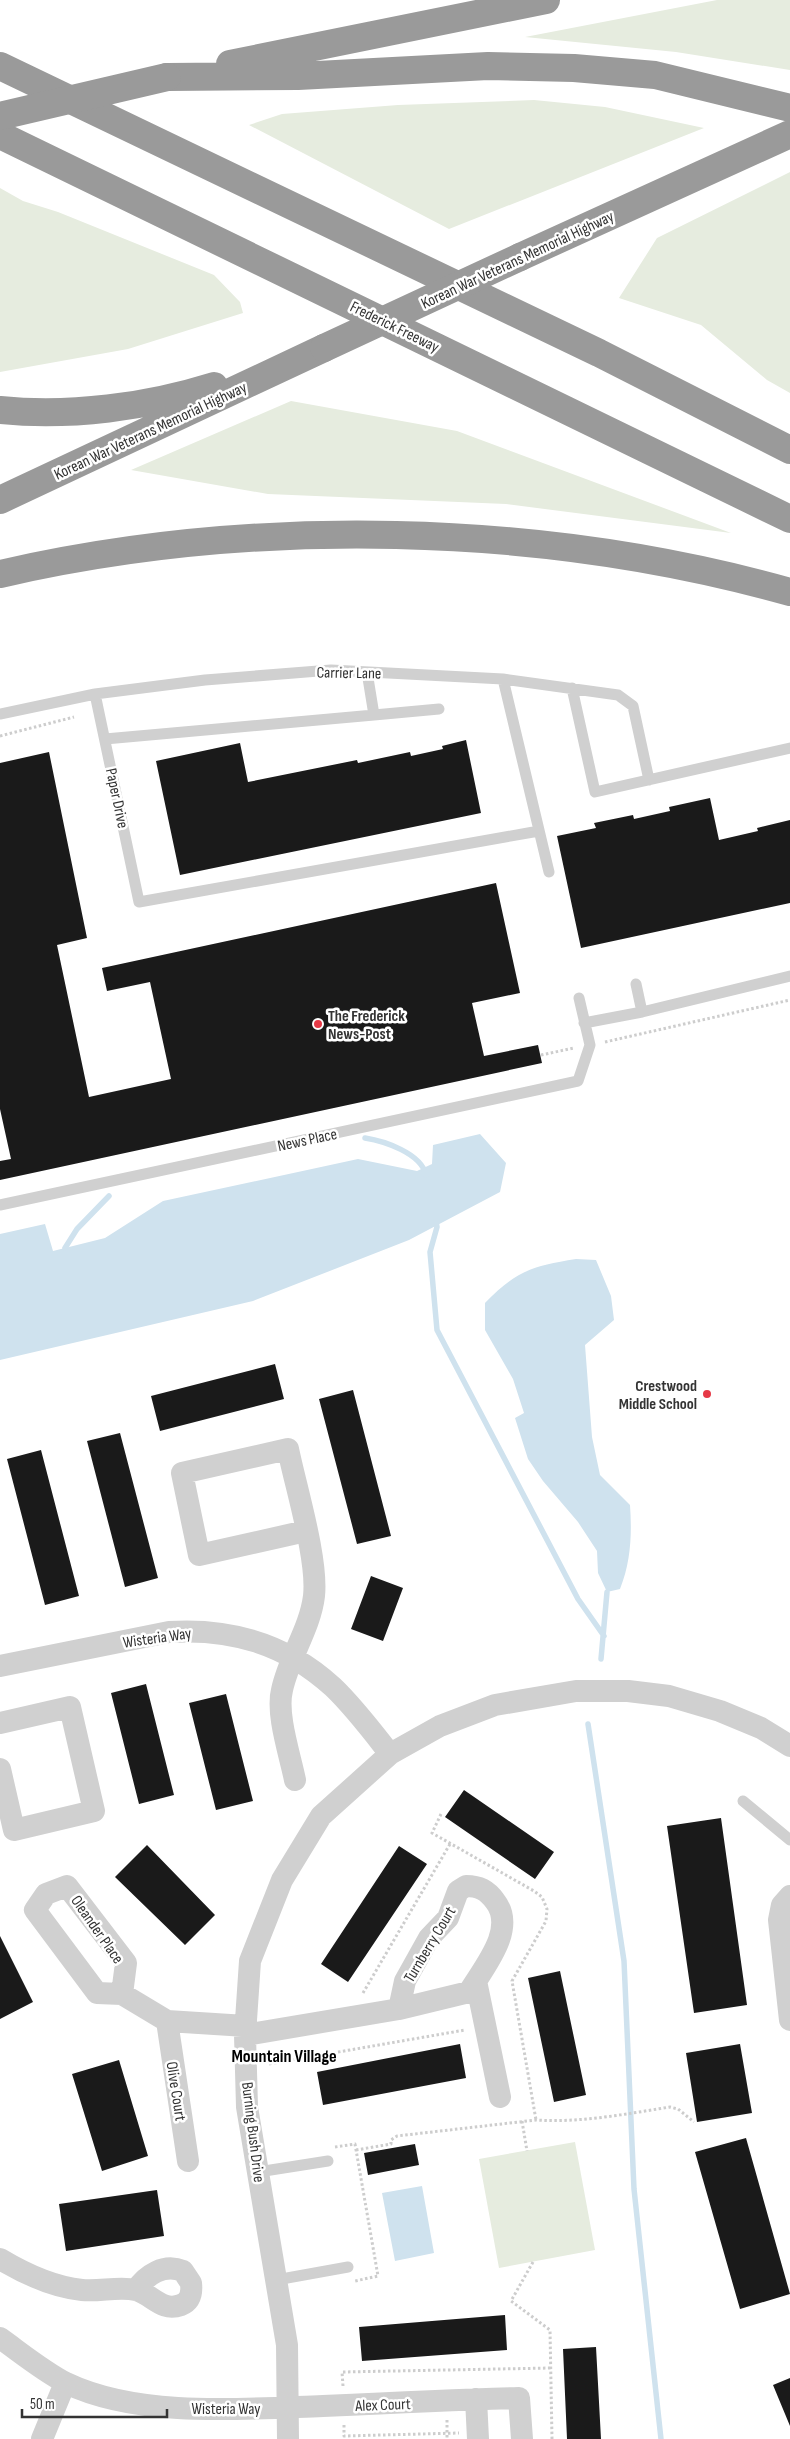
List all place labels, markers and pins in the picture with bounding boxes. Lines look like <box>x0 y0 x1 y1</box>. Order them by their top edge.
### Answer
place label: The Frederick News-Post <box>328 1007 405 1044</box>
marker: The Frederick News-Post <box>312 1018 324 1030</box>
place label: Crestwood Middle School <box>619 1377 697 1414</box>
marker: Crestwood Middle School <box>701 1388 713 1400</box>

